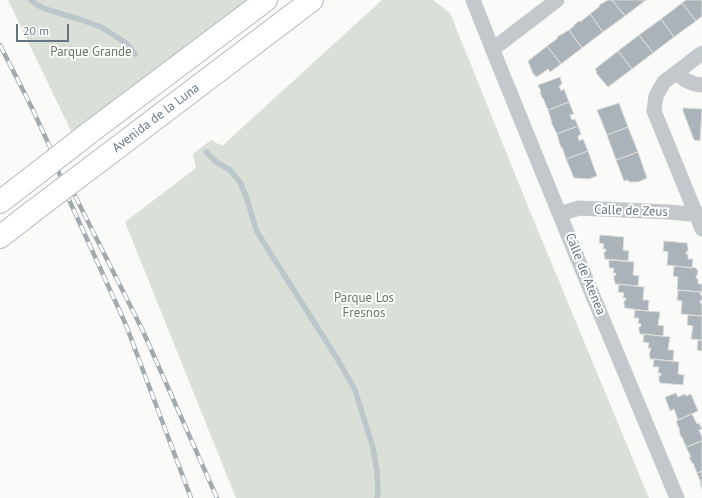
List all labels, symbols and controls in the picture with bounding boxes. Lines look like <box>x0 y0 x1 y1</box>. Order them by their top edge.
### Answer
scale bar <box>18 16 71 42</box>
text: 20 m <box>23 23 49 38</box>
park label: Parque Grande <box>50 44 132 60</box>
street label: Avenida de la Luna <box>109 80 203 156</box>
street label: Calle de Zeus <box>594 202 668 220</box>
street label: Calle de Atenea <box>562 231 608 317</box>
park label: Parque Los Fresnos <box>334 290 394 321</box>

